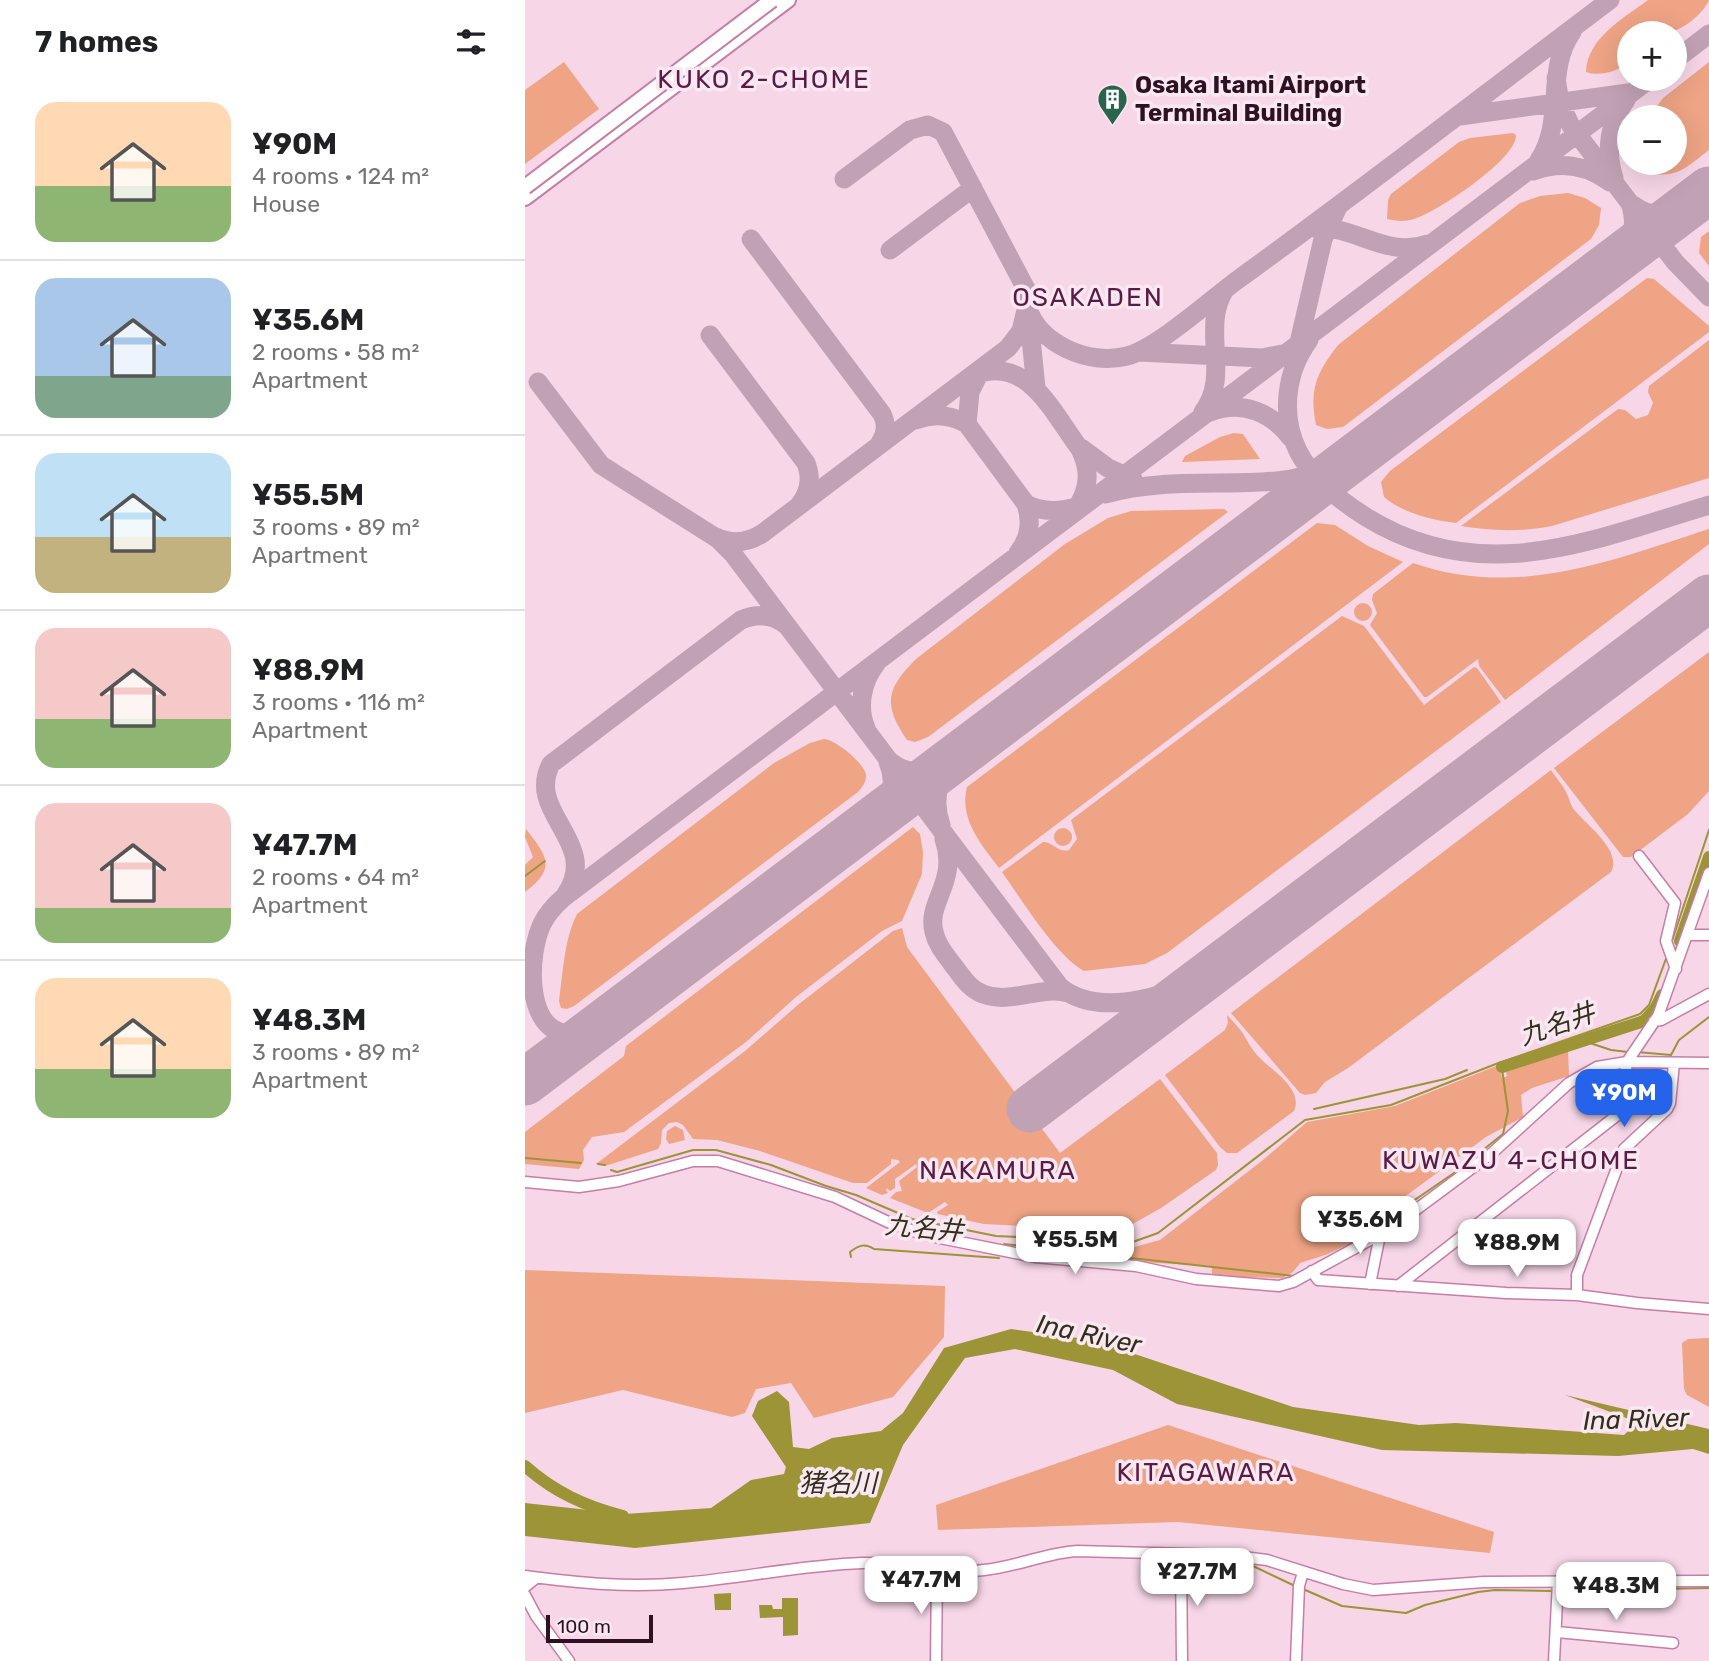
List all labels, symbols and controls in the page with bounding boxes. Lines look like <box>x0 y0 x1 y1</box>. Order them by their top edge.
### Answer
map controls <box>1617 21 1687 175</box>
button: + <box>1617 21 1687 91</box>
icon: filters <box>452 23 490 61</box>
text: 7 homes <box>35 24 158 60</box>
district label: KUKO 2-CHOME <box>657 64 871 95</box>
place label: Osaka Itami Airport Terminal Building <box>1135 71 1366 127</box>
building icon: Osaka Itami Airport Terminal Building <box>1095 82 1129 126</box>
button: − <box>1617 105 1687 175</box>
text: ¥90M <box>252 126 337 162</box>
icon: home <box>91 130 175 214</box>
text: 4 rooms · 124 m² <box>252 162 429 190</box>
text: House <box>252 190 320 218</box>
district label: OSAKADEN <box>1012 282 1164 313</box>
text: ¥35.6M <box>252 302 364 338</box>
icon: home <box>91 306 175 390</box>
text: 2 rooms · 58 m² <box>252 338 419 366</box>
text: Apartment <box>252 366 368 394</box>
text: ¥55.5M <box>252 477 364 513</box>
icon: home <box>91 481 175 565</box>
text: 3 rooms · 89 m² <box>252 513 420 541</box>
text: Apartment <box>252 541 368 569</box>
text: ¥88.9M <box>252 652 365 688</box>
icon: home <box>91 656 175 740</box>
text: 3 rooms · 116 m² <box>252 688 425 716</box>
text: Apartment <box>252 716 368 744</box>
text: ¥47.7M <box>252 827 358 863</box>
icon: home <box>91 831 175 915</box>
text: 2 rooms · 64 m² <box>252 863 419 891</box>
text: Apartment <box>252 891 368 919</box>
water label: 九名井 <box>1515 996 1601 1052</box>
text: ¥48.3M <box>252 1002 366 1038</box>
icon: home <box>91 1006 175 1090</box>
text: 3 rooms · 89 m² <box>252 1038 420 1066</box>
text: Apartment <box>252 1066 368 1094</box>
pin: ¥90M <box>1583 1070 1665 1129</box>
text: ¥90M <box>1591 1078 1657 1106</box>
district label: KUWAZU 4-CHOME <box>1382 1145 1640 1176</box>
district label: NAKAMURA <box>919 1155 1077 1186</box>
pin: ¥35.6M <box>1303 1196 1417 1256</box>
text: ¥35.6M <box>1317 1205 1403 1233</box>
water label: 九名井 <box>884 1210 966 1248</box>
pin: ¥55.5M <box>1018 1216 1132 1276</box>
pin: ¥88.9M <box>1460 1220 1574 1279</box>
text: ¥55.5M <box>1032 1225 1118 1253</box>
text: ¥88.9M <box>1474 1228 1560 1256</box>
water label: Ina River <box>1034 1308 1145 1361</box>
water label: Ina River <box>1582 1402 1691 1437</box>
district label: KITAGAWARA <box>1116 1457 1296 1488</box>
water label: 猪名川 <box>799 1468 880 1499</box>
pin: ¥27.7M <box>1140 1548 1254 1608</box>
pin: ¥47.7M <box>864 1556 978 1616</box>
text: ¥27.7M <box>1157 1557 1237 1585</box>
pin: ¥48.3M <box>1559 1562 1673 1622</box>
text: ¥47.7M <box>881 1565 961 1593</box>
text: ¥48.3M <box>1572 1571 1660 1599</box>
scale bar <box>546 1612 653 1644</box>
text: 100 m <box>557 1615 611 1638</box>

